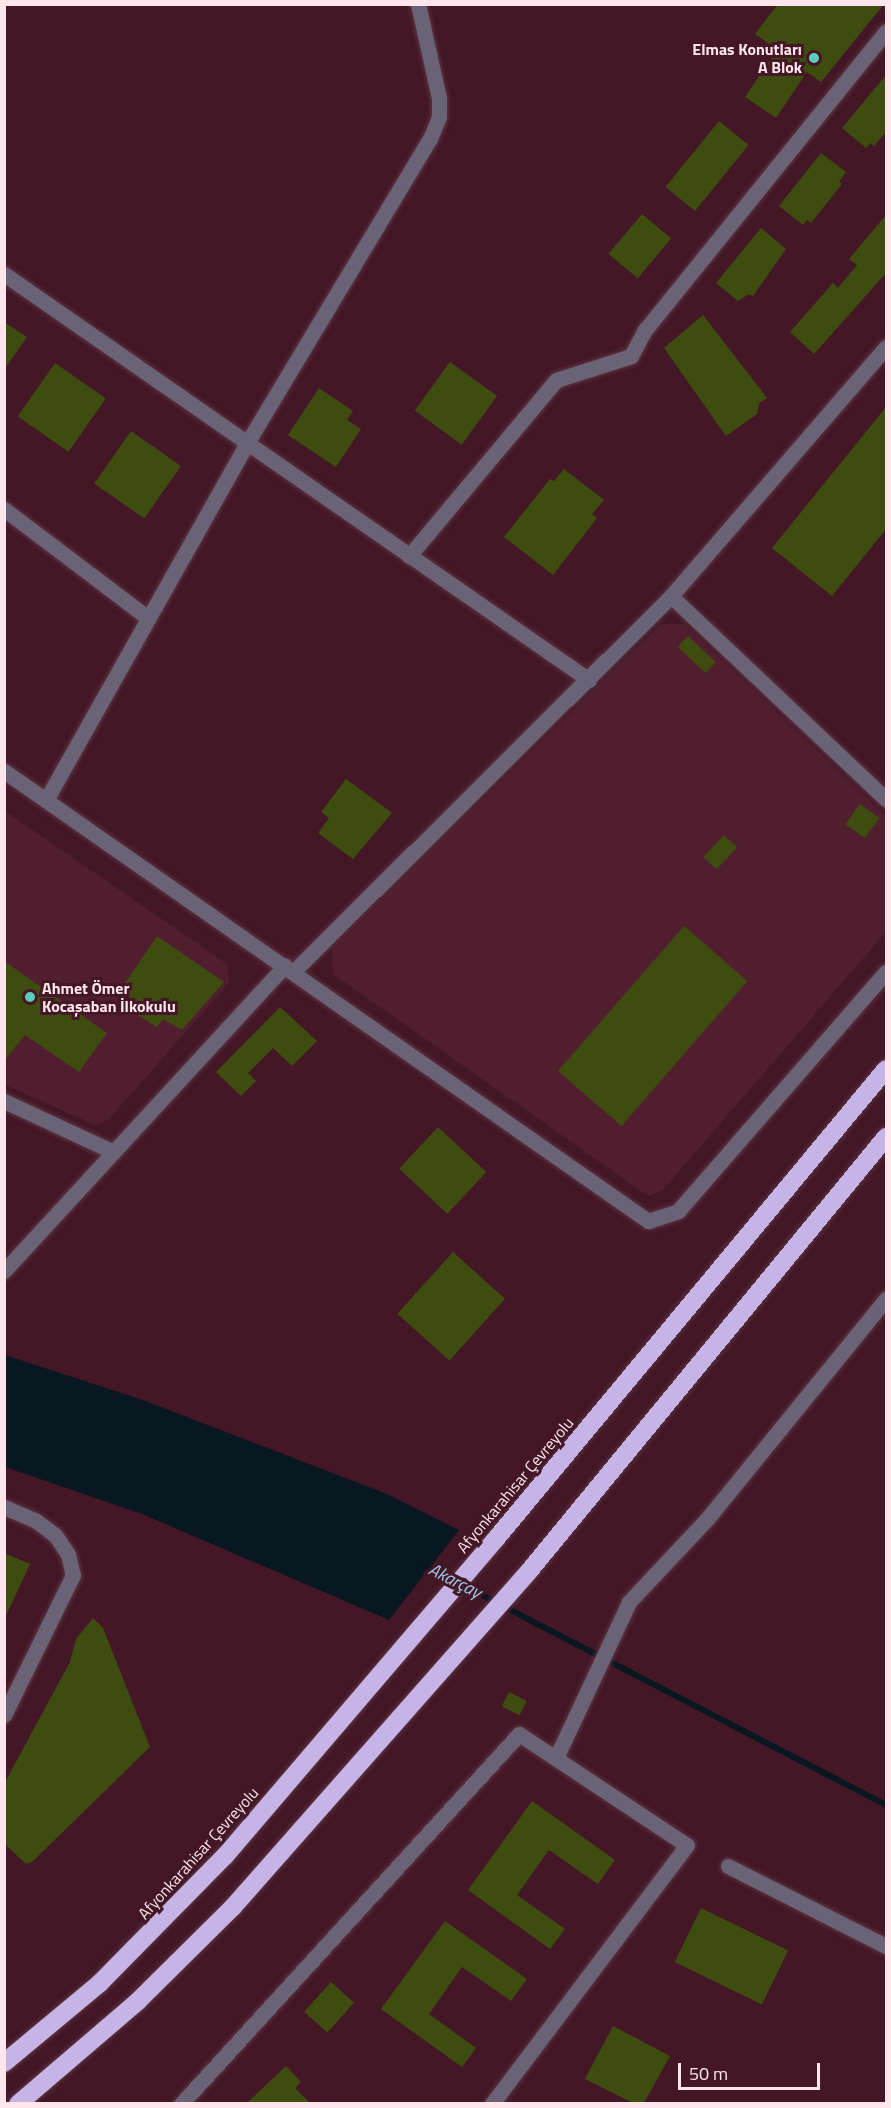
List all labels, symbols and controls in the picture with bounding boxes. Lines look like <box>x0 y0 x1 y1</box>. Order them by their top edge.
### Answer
place label: Elmas Konutları A Blok <box>692 39 802 77</box>
marker: Elmas Konutları A Blok <box>807 51 821 65</box>
place label: Ahmet Ömer Kocaşaban İlkokulu <box>42 978 176 1016</box>
marker: Ahmet Ömer Kocaşaban İlkokulu <box>23 990 37 1004</box>
street label: Afyonkarahisar Çevreyolu <box>453 1413 577 1557</box>
water label: Akarçay <box>425 1559 485 1603</box>
street label: Afyonkarahisar Çevreyolu <box>134 1783 262 1923</box>
scale bar <box>681 2051 824 2089</box>
text: 50 m <box>689 2060 728 2087</box>

